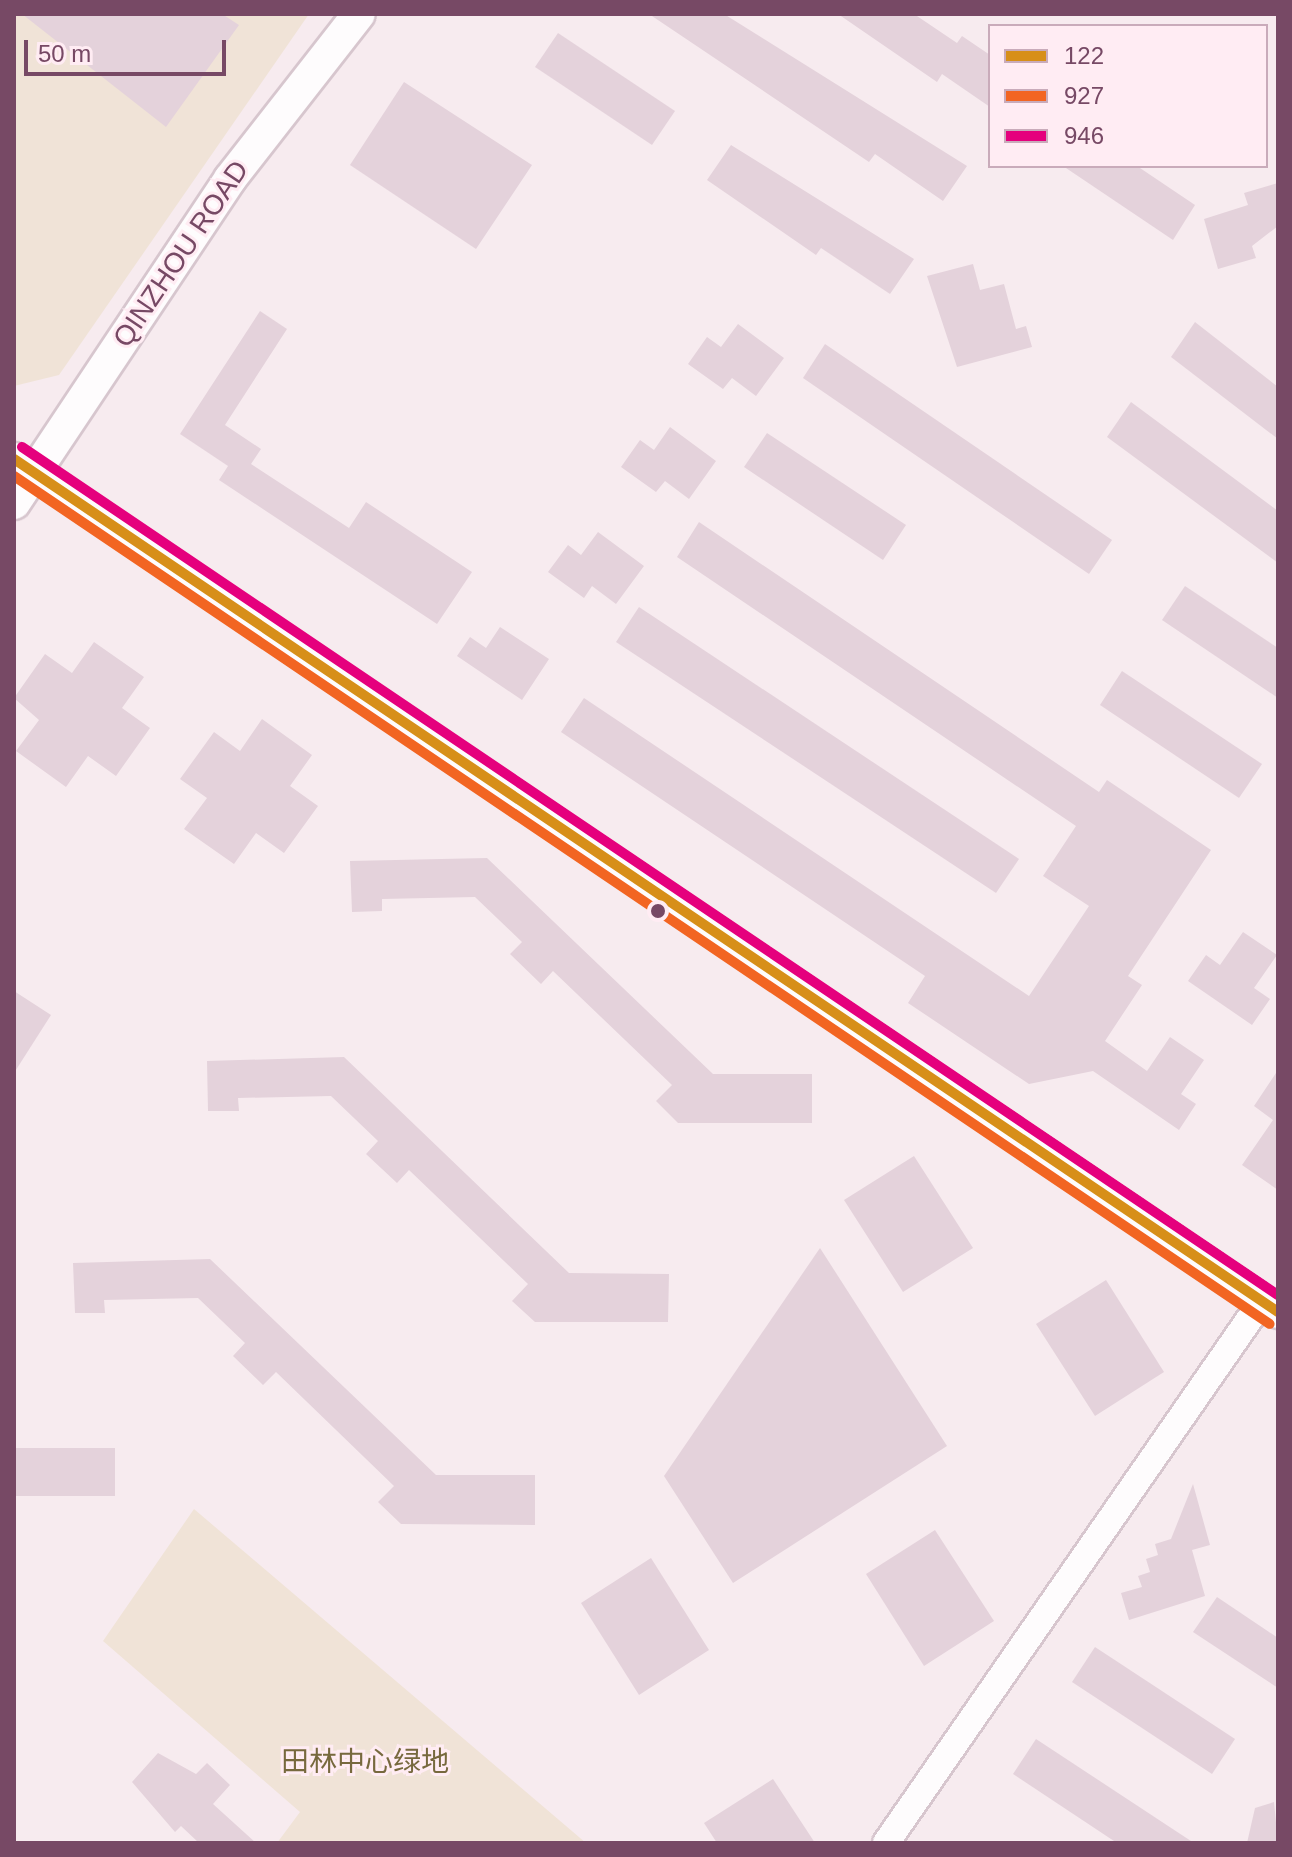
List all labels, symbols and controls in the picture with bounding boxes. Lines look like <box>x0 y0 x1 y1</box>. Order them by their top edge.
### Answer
scale bar <box>28 24 230 74</box>
legend <box>988 24 1268 168</box>
text: 50 m <box>38 40 91 67</box>
text: 122 <box>1064 42 1104 69</box>
text: 927 <box>1064 82 1104 109</box>
text: 946 <box>1064 122 1104 149</box>
street label: QINZHOU ROAD <box>106 154 256 354</box>
unlabelled marker <box>650 903 666 919</box>
park label: 田林中心绿地 <box>281 1745 449 1779</box>

